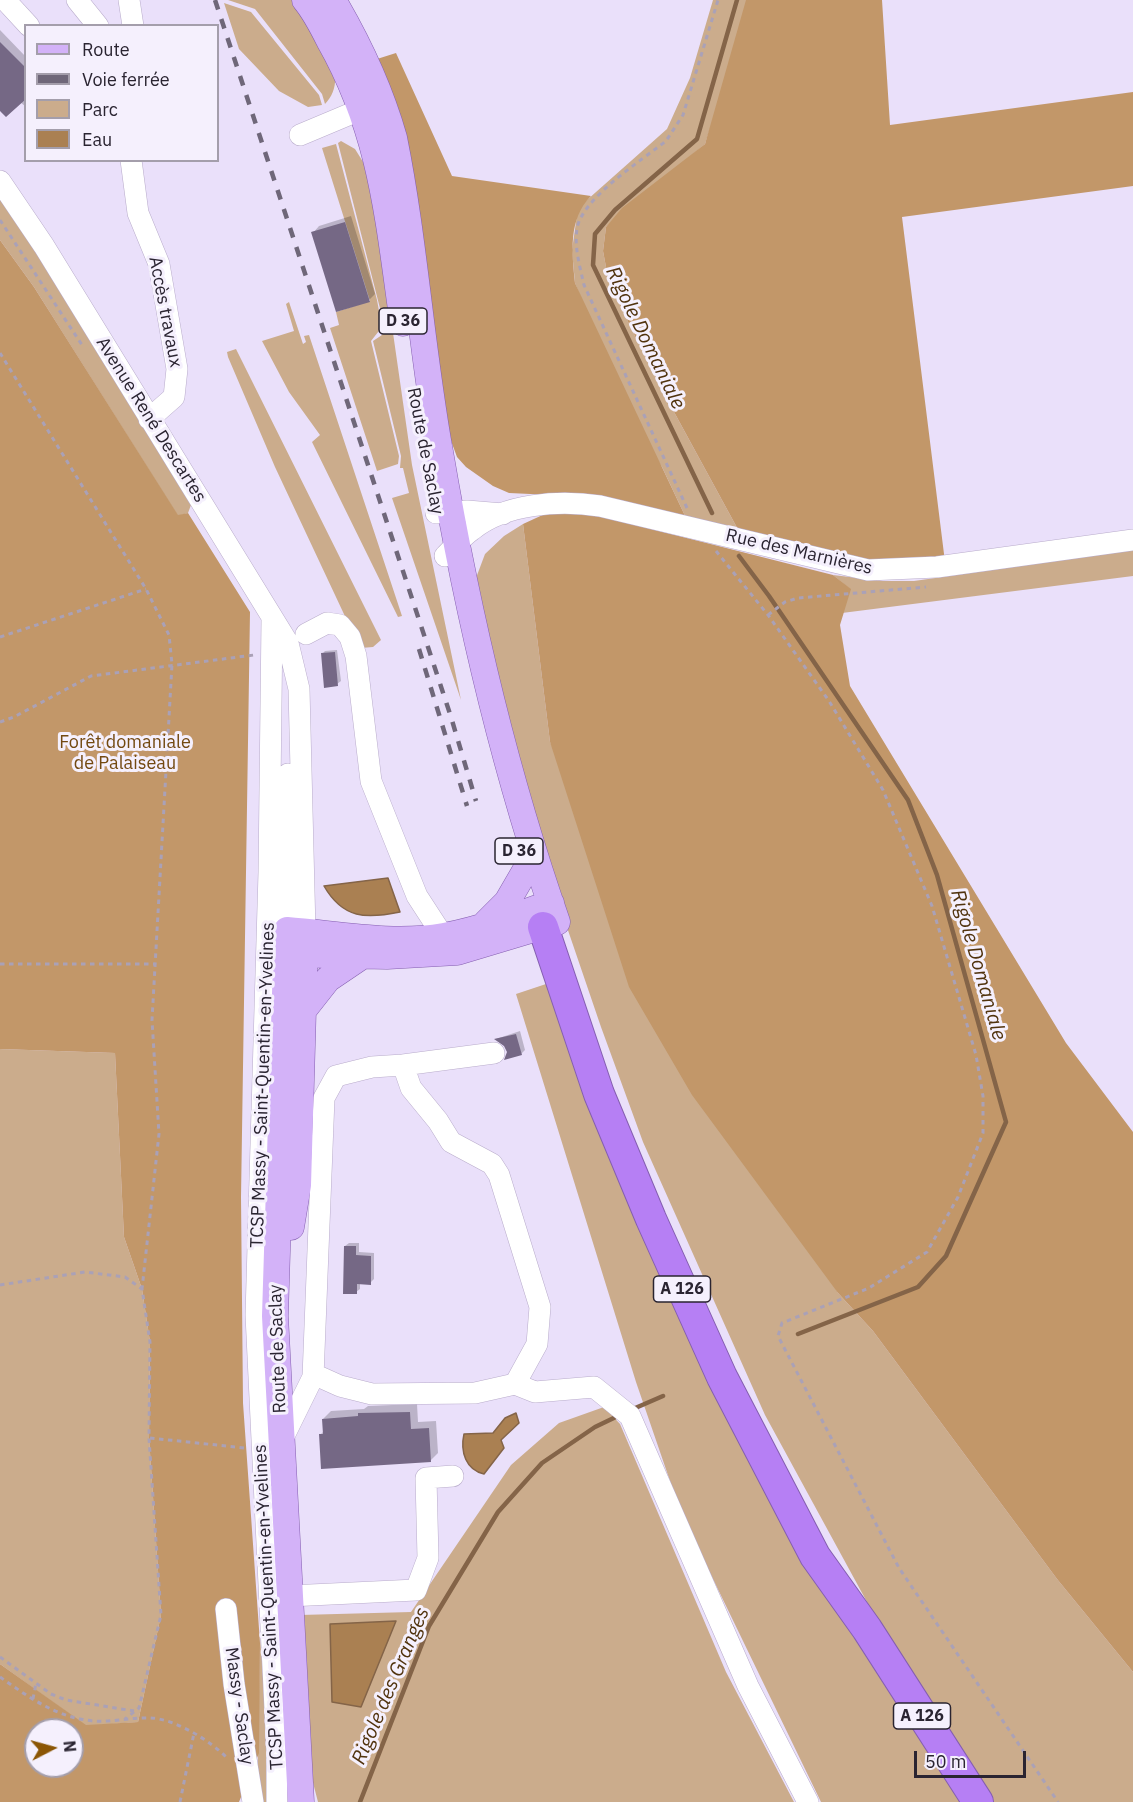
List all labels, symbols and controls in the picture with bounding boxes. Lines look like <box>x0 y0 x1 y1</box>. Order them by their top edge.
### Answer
legend <box>24 24 219 162</box>
text: Route <box>82 38 130 61</box>
text: Voie ferrée <box>82 68 170 91</box>
text: Parc <box>82 98 118 121</box>
text: Eau <box>82 128 112 151</box>
street label: Accès travaux <box>144 255 186 369</box>
water label: Rigole Domaniale <box>600 263 690 413</box>
road number: D 36 <box>379 308 427 334</box>
street label: Avenue René Descartes <box>91 333 211 507</box>
street label: Route de Saclay <box>402 386 448 516</box>
street label: Rue des Marnières <box>724 525 874 579</box>
park label: Forêt domaniale de Palaiseau <box>59 732 191 774</box>
road number: D 36 <box>495 838 543 864</box>
water label: Rigole Domaniale <box>945 887 1011 1043</box>
street label: TCSP Massy - Saint-Quentin-en-Yvelines <box>247 922 279 1248</box>
road number: A 126 <box>654 1276 710 1302</box>
street label: Route de Saclay <box>265 1284 291 1414</box>
street label: TCSP Massy - Saint-Quentin-en-Yvelines <box>250 1444 288 1770</box>
water label: Rigole des Granges <box>347 1604 435 1768</box>
street label: Massy - Saclay <box>220 1646 258 1766</box>
road number: A 126 <box>894 1703 950 1729</box>
north arrow <box>24 1718 84 1778</box>
scale bar <box>917 1739 1030 1777</box>
text: N <box>59 1740 80 1753</box>
text: 50 m <box>925 1750 967 1773</box>

